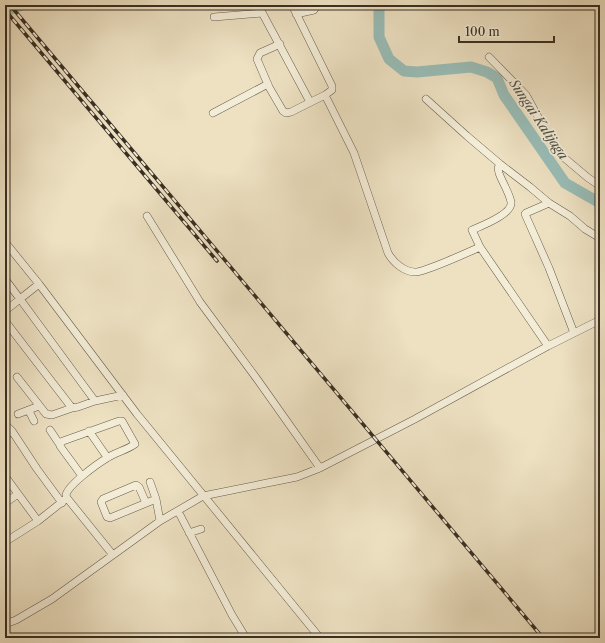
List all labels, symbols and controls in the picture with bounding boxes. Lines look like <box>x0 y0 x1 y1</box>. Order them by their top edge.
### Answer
scale bar <box>459 18 554 44</box>
text: 100 m <box>465 24 500 39</box>
water label: Sungai Kalijaga <box>506 75 572 163</box>

